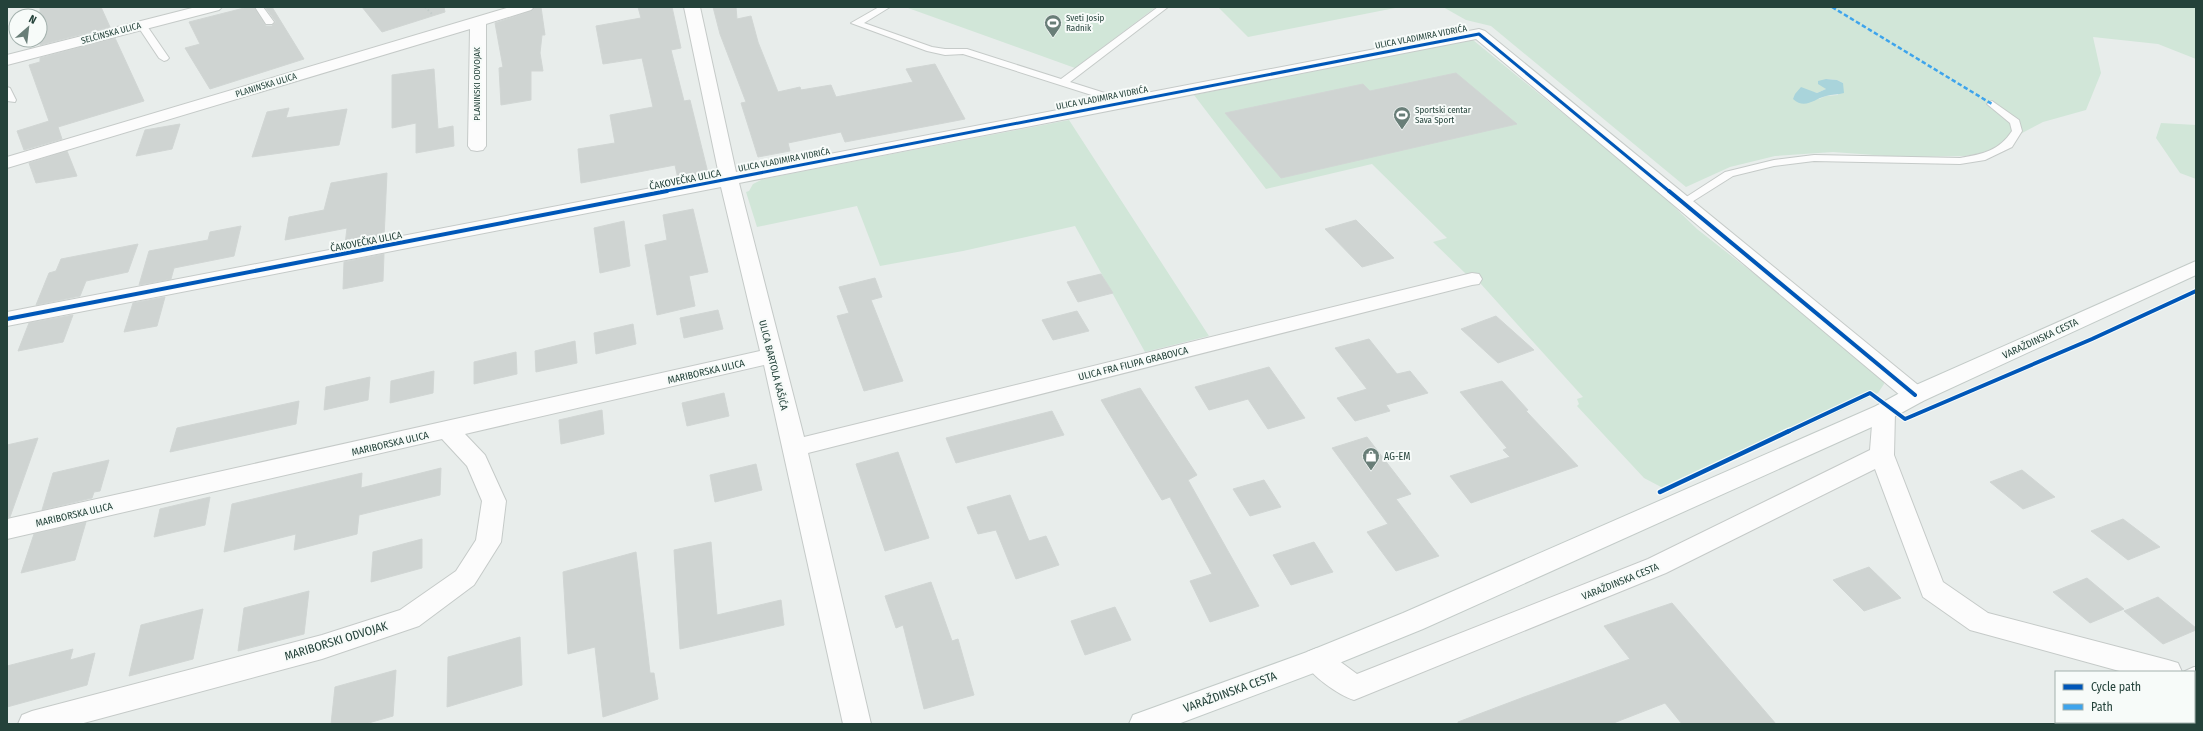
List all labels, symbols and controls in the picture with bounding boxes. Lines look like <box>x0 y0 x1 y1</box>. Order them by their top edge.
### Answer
north arrow <box>8 8 48 48</box>
text: N <box>26 12 38 27</box>
sports icon: Sveti Josip Radnik <box>1043 13 1063 38</box>
place label: Sveti Josip Radnik <box>1066 13 1104 33</box>
street label: SELČINSKA ULICA <box>80 19 142 46</box>
street label: ULICA VLADIMIRA VIDRIĆA <box>1374 23 1468 51</box>
street label: PLANINSKI ODVOJAK <box>472 47 482 121</box>
street label: PLANINSKA ULICA <box>234 71 298 99</box>
street label: ULICA VLADIMIRA VIDRIĆA <box>1055 84 1149 112</box>
sports icon: Sportski centar Sava Sport <box>1392 105 1412 130</box>
place label: Sportski centar Sava Sport <box>1415 105 1472 125</box>
street label: ULICA VLADIMIRA VIDRIĆA <box>737 146 831 174</box>
street label: ČAKOVEČKA ULICA <box>648 165 723 193</box>
street label: ČAKOVEČKA ULICA <box>329 227 404 255</box>
street label: VARAŽDINSKA CESTA <box>2000 314 2081 362</box>
street label: ULICA BARTOLA KAŠIĆA <box>756 318 792 412</box>
street label: ULICA FRA FILIPA GRABOVCA <box>1077 344 1190 383</box>
street label: MARIBORSKA ULICA <box>667 357 747 387</box>
street label: MARIBORSKA ULICA <box>351 429 431 459</box>
shop icon: AG-EM <box>1361 446 1381 471</box>
place label: AG-EM <box>1384 451 1410 463</box>
street label: MARIBORSKA ULICA <box>35 500 115 530</box>
street label: VARAŽDINSKA CESTA <box>1579 559 1661 603</box>
street label: MARIBORSKI ODVOJAK <box>283 618 390 663</box>
street label: VARAŽDINSKA CESTA <box>1181 667 1279 715</box>
legend <box>2055 671 2195 723</box>
text: Cycle path <box>2091 680 2141 694</box>
text: Path <box>2091 700 2113 714</box>

